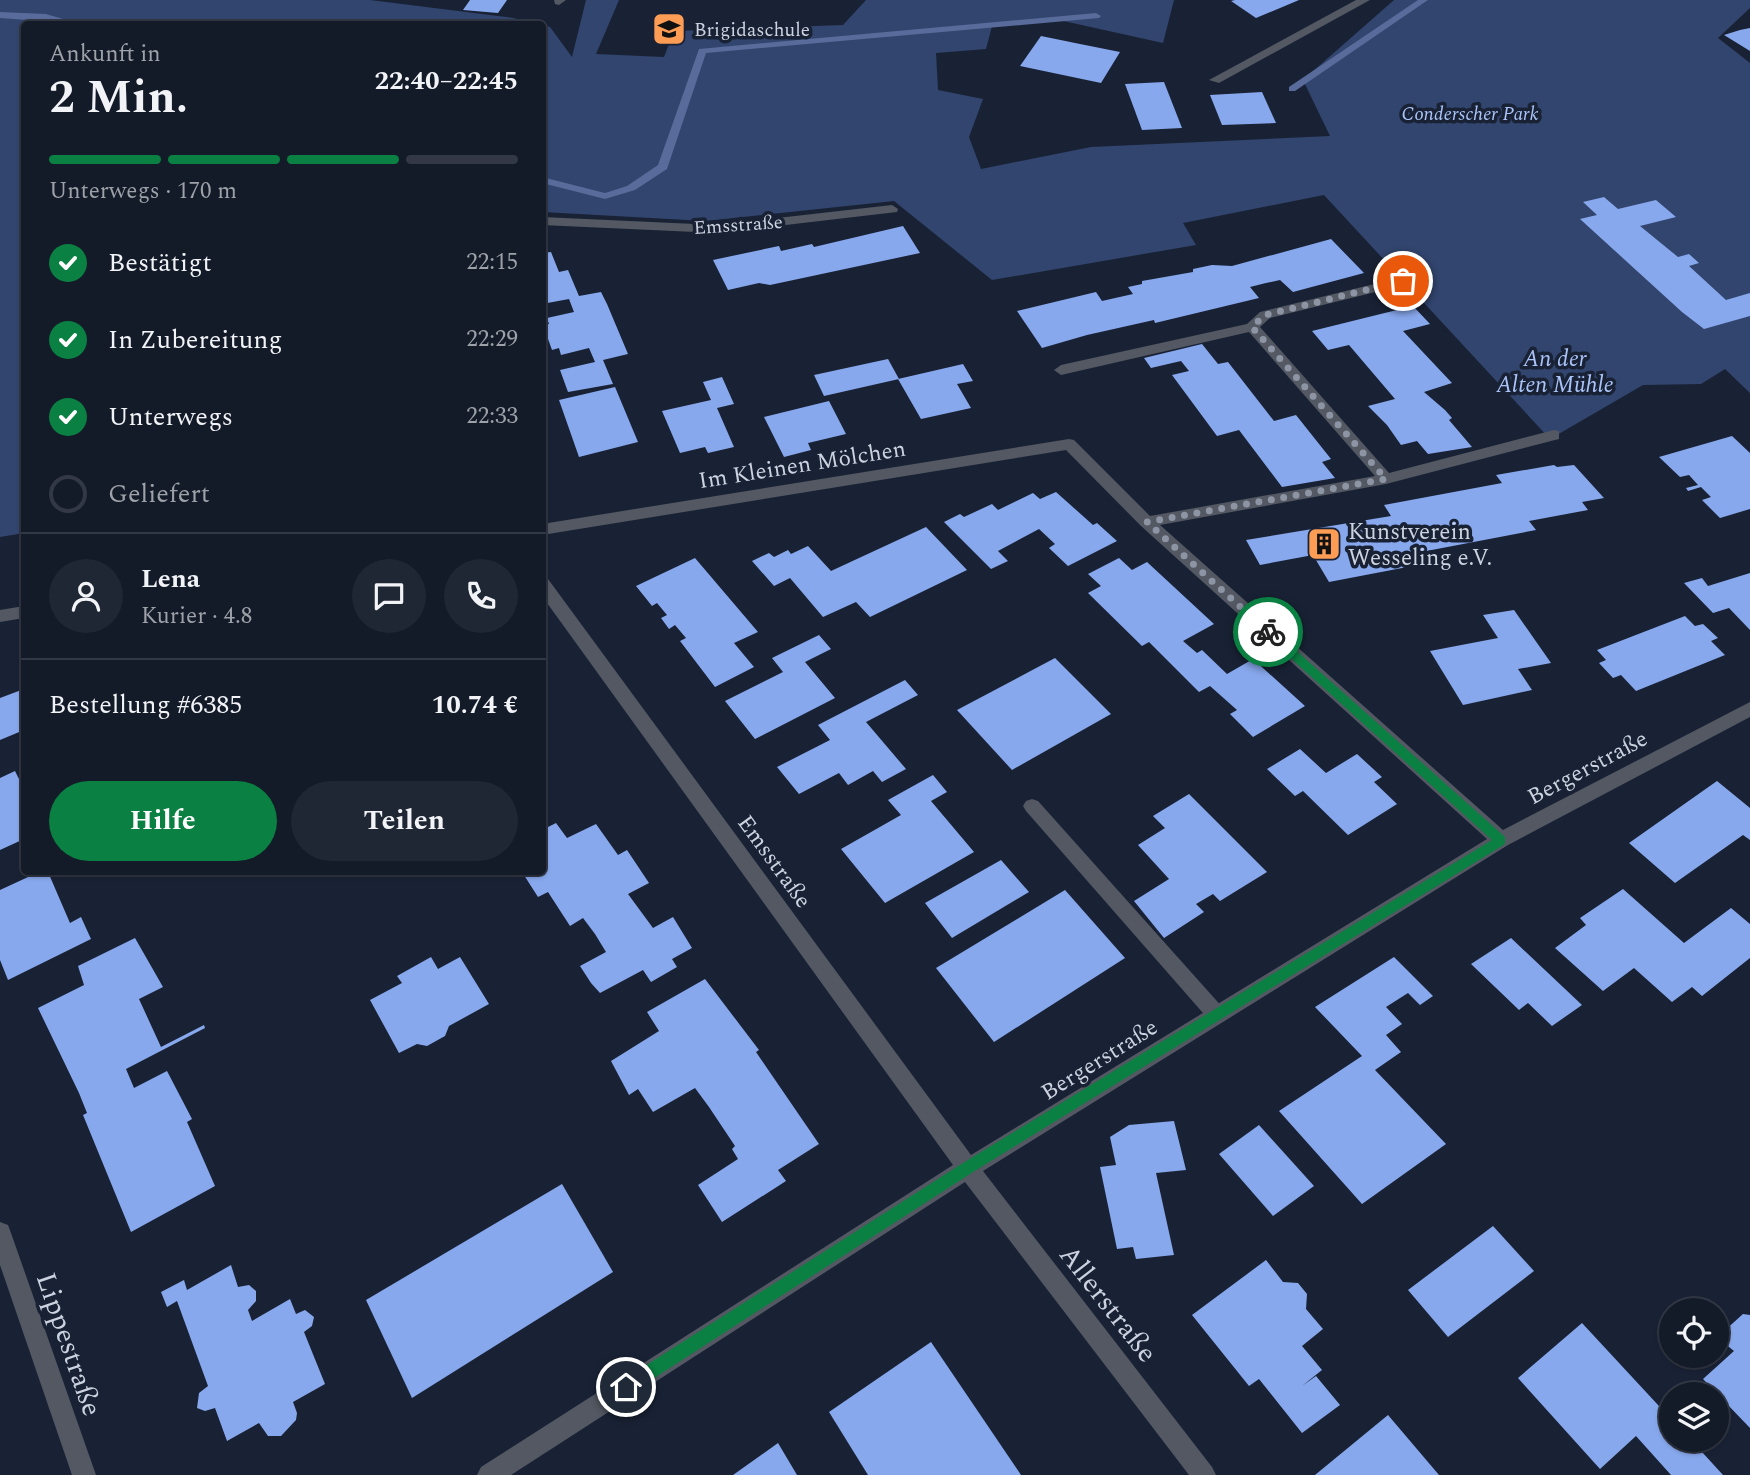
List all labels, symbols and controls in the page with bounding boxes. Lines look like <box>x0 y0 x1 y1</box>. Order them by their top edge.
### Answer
school or university icon: Brigidaschule <box>650 10 688 48</box>
place label: Brigidaschule <box>694 16 810 45</box>
text: Ankunft in <box>49 37 161 72</box>
text: 22:40–22:45 <box>374 61 518 101</box>
text: 2 Min. <box>49 63 188 133</box>
park label: Conderscher Park <box>1401 100 1539 129</box>
text: Unterwegs · 170 m <box>49 174 237 209</box>
street label: Emsstraße <box>693 208 784 243</box>
text: Bestätigt <box>108 243 212 283</box>
icon: check <box>49 244 87 282</box>
text: 22:15 <box>466 245 518 280</box>
pin <box>1373 251 1433 311</box>
icon: bag <box>1384 262 1422 300</box>
text: In Zubereitung <box>108 320 282 360</box>
icon: check <box>49 321 87 359</box>
text: 22:29 <box>466 322 518 357</box>
park label: An der Alten Mühle <box>1495 342 1614 403</box>
text: Unterwegs <box>108 397 233 437</box>
icon: check <box>49 398 87 436</box>
text: 22:33 <box>466 399 518 434</box>
street label: Im Kleinen Mölchen <box>696 432 908 499</box>
text: Geliefert <box>108 474 210 514</box>
place label: Kunstverein Wesseling e.V. <box>1348 515 1492 576</box>
building icon: Kunstverein Wesseling e.V. <box>1305 525 1343 563</box>
button: person <box>49 559 123 633</box>
text: Lena <box>141 559 200 599</box>
button: chat <box>352 559 426 633</box>
button: phone <box>444 559 518 633</box>
courier <box>1233 597 1303 667</box>
text: Kurier · 4.8 <box>141 599 252 634</box>
icon: bike <box>1249 613 1287 651</box>
text: Bestellung #6385 <box>49 685 242 725</box>
text: 10.74 € <box>432 685 518 725</box>
street label: Bergerstraße <box>1521 722 1654 815</box>
button: Hilfe <box>49 781 277 861</box>
button: Teilen <box>291 781 518 861</box>
street label: Emsstraße <box>728 808 820 916</box>
street label: Bergerstraße <box>1035 1010 1165 1110</box>
street label: Allerstraße <box>1048 1236 1168 1372</box>
street label: Lippestraße <box>24 1267 113 1422</box>
map controls <box>1659 1298 1729 1452</box>
button: locate <box>1659 1298 1729 1368</box>
pin <box>596 1357 656 1417</box>
icon: home <box>607 1368 645 1406</box>
button: layers <box>1659 1382 1729 1452</box>

